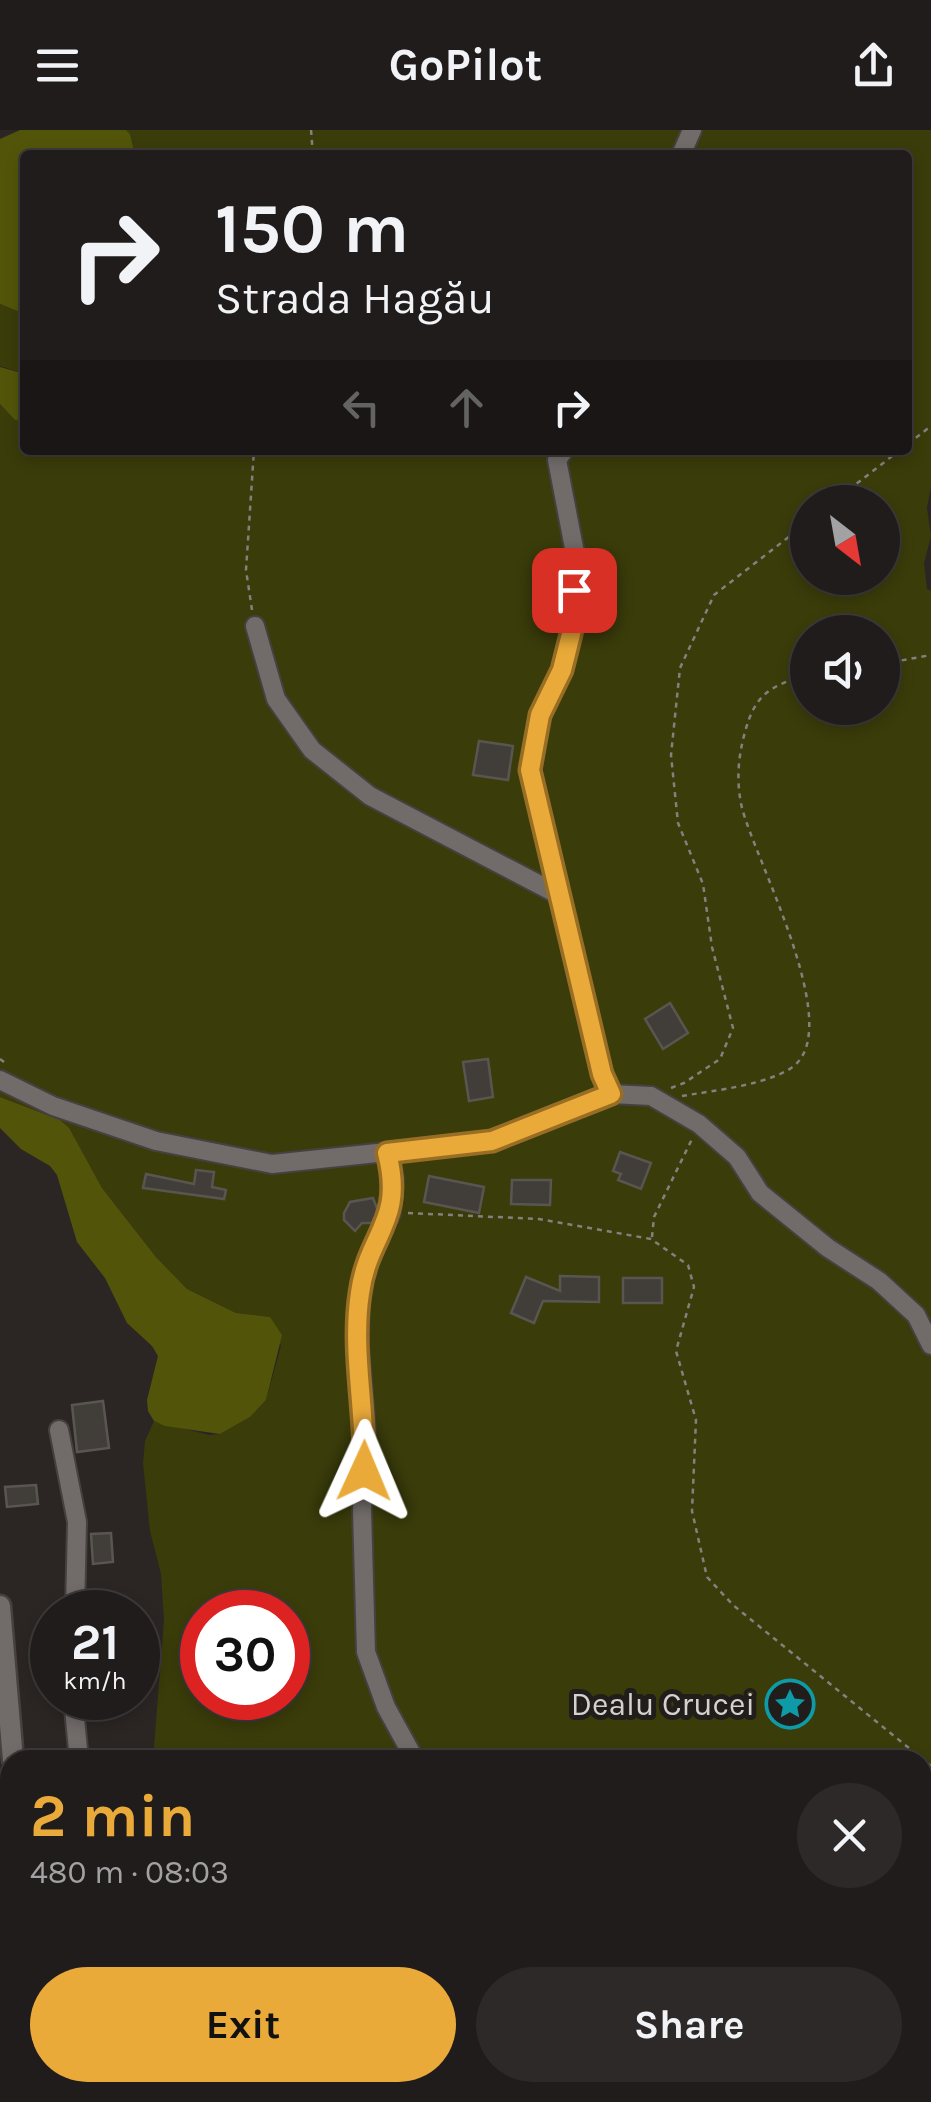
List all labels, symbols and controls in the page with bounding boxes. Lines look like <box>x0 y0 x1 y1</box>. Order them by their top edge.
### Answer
icon: menu <box>30 38 85 93</box>
icon: share <box>846 38 901 93</box>
text: GoPilot <box>389 39 542 91</box>
text: 150 m <box>215 188 409 270</box>
icon: right <box>50 190 180 320</box>
text: Strada Hagău <box>215 272 495 324</box>
icon: left <box>334 380 389 435</box>
icon: ahead <box>439 380 494 435</box>
icon: right <box>544 380 599 435</box>
north arrow <box>790 485 900 595</box>
map controls <box>790 485 900 725</box>
pin <box>532 548 617 633</box>
icon: arrive <box>547 563 602 618</box>
button: sound <box>790 615 900 725</box>
position arrow <box>312 1419 416 1523</box>
speed limit sign: 30 <box>180 1590 310 1720</box>
text: 21 <box>71 1613 119 1672</box>
text: km/h <box>63 1666 127 1695</box>
place icon: Dealu Crucei <box>764 1678 816 1730</box>
place label: Dealu Crucei <box>571 1686 755 1723</box>
text: 2 min <box>30 1781 195 1851</box>
button: close <box>797 1783 902 1888</box>
text: 480 m · 08:03 <box>30 1854 229 1891</box>
button: Exit <box>30 1967 456 2082</box>
button: Share <box>476 1967 902 2082</box>

